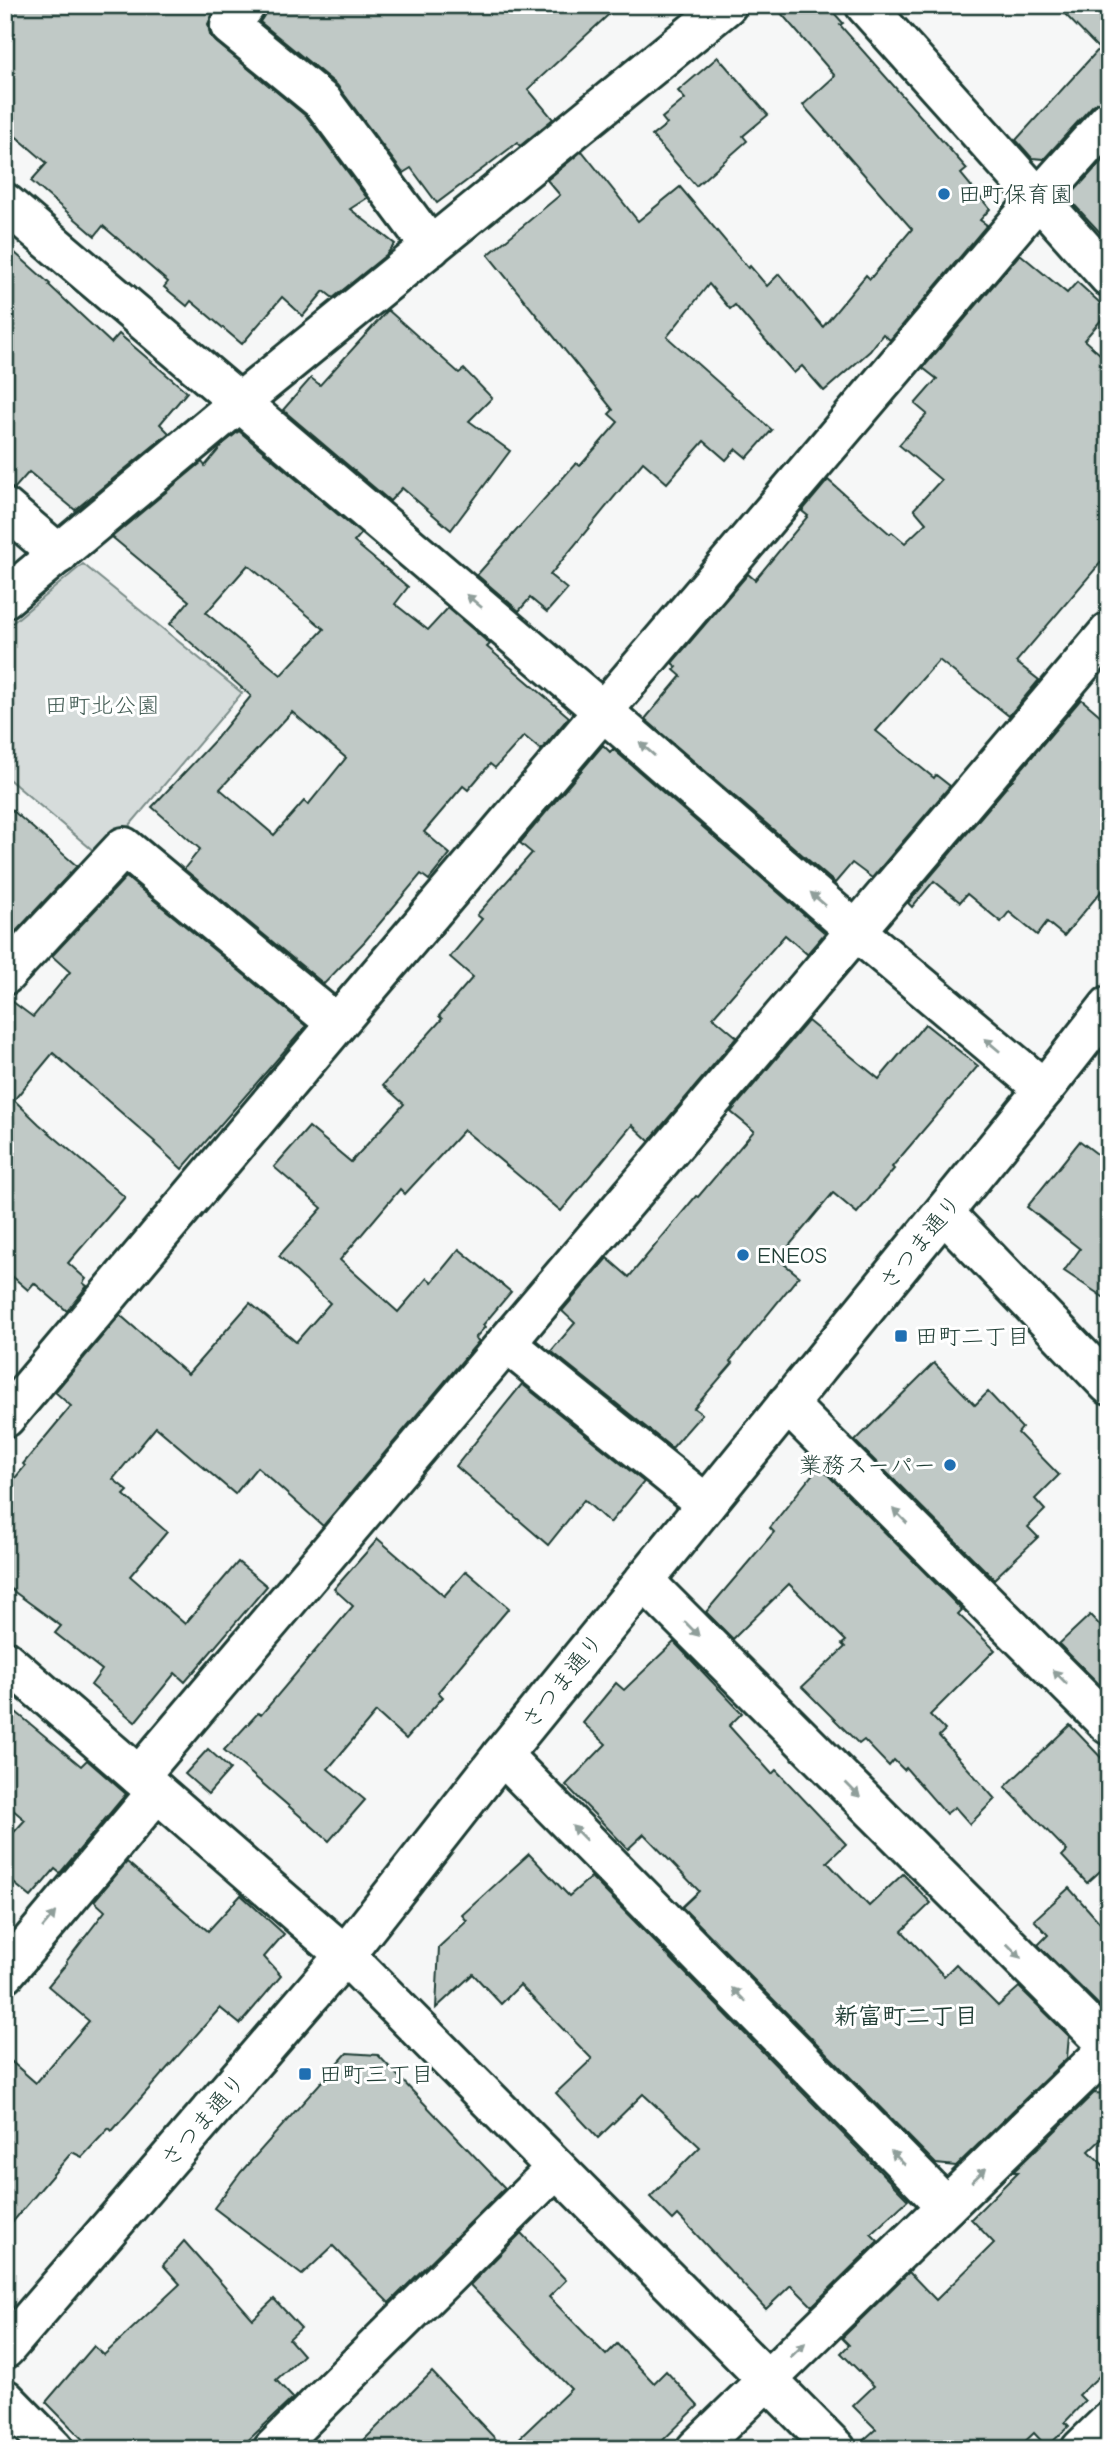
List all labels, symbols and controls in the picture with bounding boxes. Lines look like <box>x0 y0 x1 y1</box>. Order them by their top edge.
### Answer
place label: 田町保育園 <box>958 181 1073 208</box>
marker: 田町保育園 <box>936 186 952 202</box>
one-way arrow <box>465 593 483 609</box>
park label: 田町北公園 <box>45 692 160 719</box>
one-way arrow <box>638 742 655 757</box>
one-way arrow <box>810 892 827 907</box>
one-way arrow <box>983 1038 1001 1053</box>
street label: さつま通り <box>874 1189 967 1295</box>
place label: ENEOS <box>757 1242 827 1269</box>
marker: ENEOS <box>735 1247 751 1263</box>
place label: 田町二丁目 <box>915 1323 1030 1350</box>
marker: 田町二丁目 <box>893 1328 909 1344</box>
place label: 業務スーパー <box>799 1452 936 1479</box>
marker: 業務スーパー <box>942 1457 958 1473</box>
one-way arrow <box>891 1508 908 1525</box>
one-way arrow <box>683 1621 700 1637</box>
street label: さつま通り <box>516 1628 609 1734</box>
one-way arrow <box>1053 1669 1069 1686</box>
one-way arrow <box>844 1782 861 1798</box>
one-way arrow <box>571 1825 588 1842</box>
one-way arrow <box>41 1912 56 1929</box>
one-way arrow <box>1006 1943 1022 1959</box>
one-way arrow <box>730 1987 747 2004</box>
district label: 新富町二丁目 <box>834 2002 978 2030</box>
place label: 田町三丁目 <box>319 2061 434 2088</box>
marker: 田町三丁目 <box>297 2066 313 2082</box>
street label: さつま通り <box>155 2068 251 2173</box>
one-way arrow <box>890 2149 907 2166</box>
one-way arrow <box>970 2167 987 2183</box>
one-way arrow <box>789 2343 806 2359</box>

